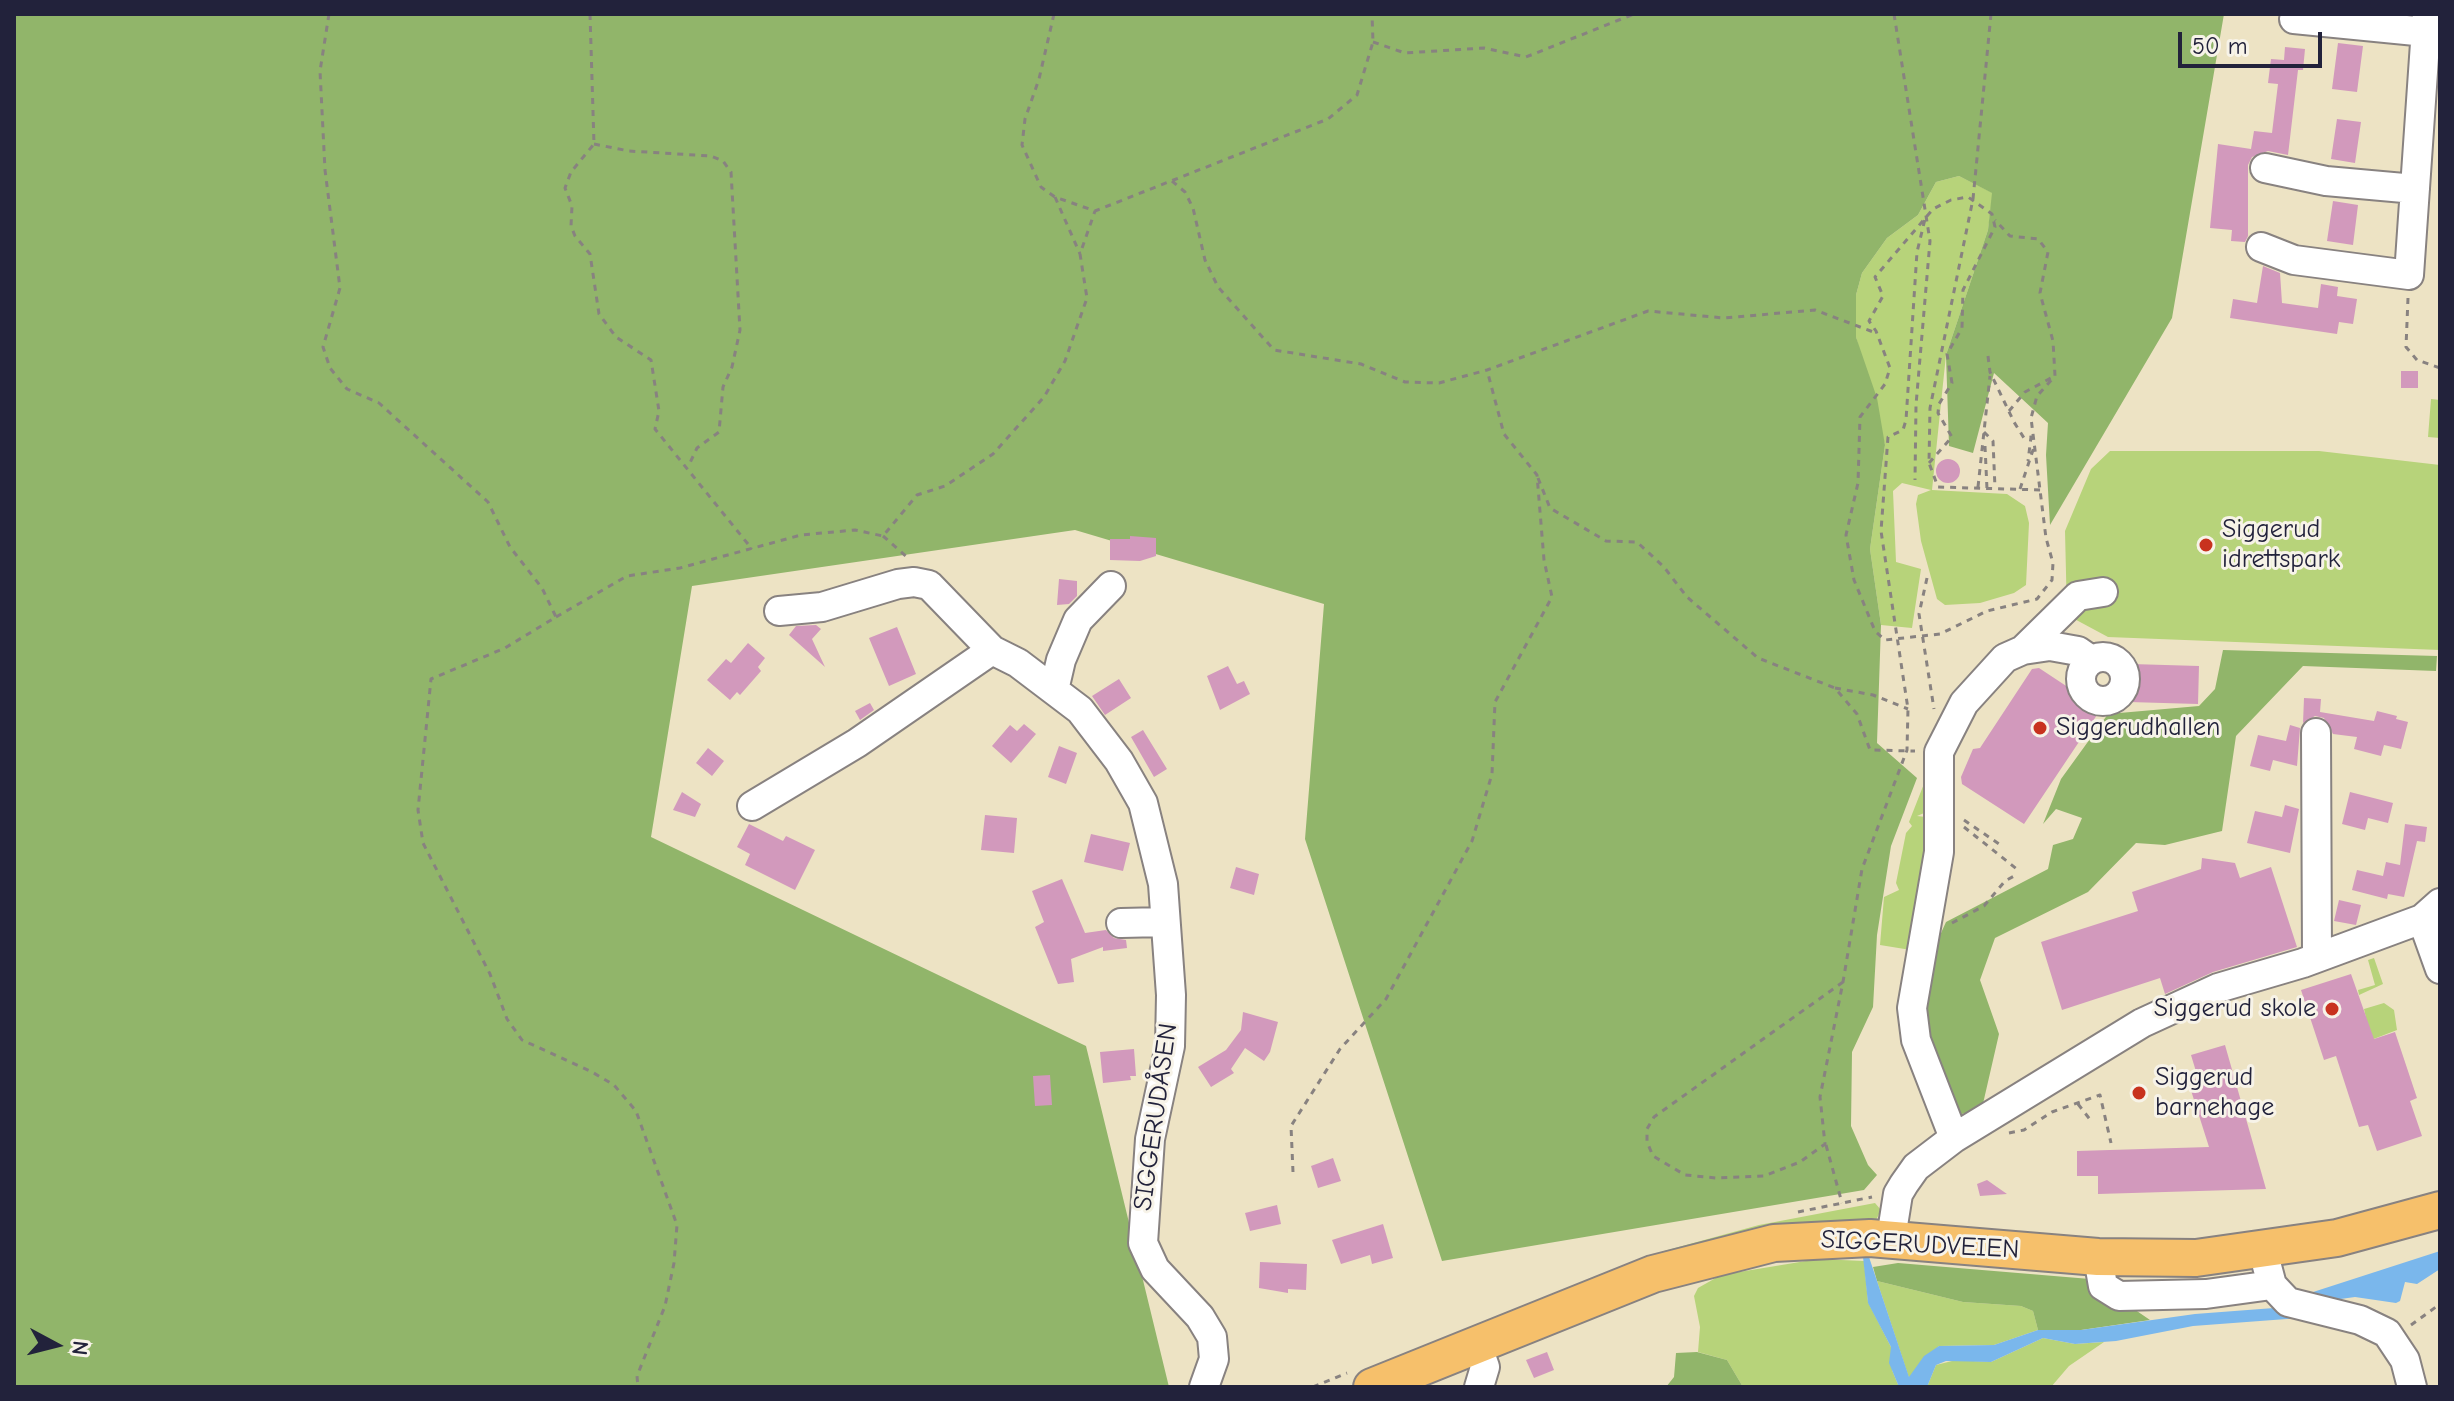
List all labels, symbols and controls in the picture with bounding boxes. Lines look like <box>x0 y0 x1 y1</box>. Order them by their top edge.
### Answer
scale bar <box>2182 16 2326 66</box>
text: 50 m <box>2192 32 2248 60</box>
place label: Siggerud idrettspark <box>2222 514 2340 576</box>
marker: Siggerud idrettspark <box>2197 536 2215 554</box>
place label: Siggerudhallen <box>2056 712 2220 744</box>
marker: Siggerudhallen <box>2031 719 2049 737</box>
place label: Siggerud skole <box>2154 993 2316 1025</box>
marker: Siggerud skole <box>2323 1000 2341 1018</box>
street label: SIGGERUDÅSEN <box>1127 1021 1185 1213</box>
place label: Siggerud barnehage <box>2155 1062 2274 1124</box>
marker: Siggerud barnehage <box>2130 1084 2148 1102</box>
street label: SIGGERUDVEIEN <box>1820 1224 2020 1266</box>
north arrow <box>16 1305 96 1385</box>
text: N <box>66 1339 94 1357</box>

